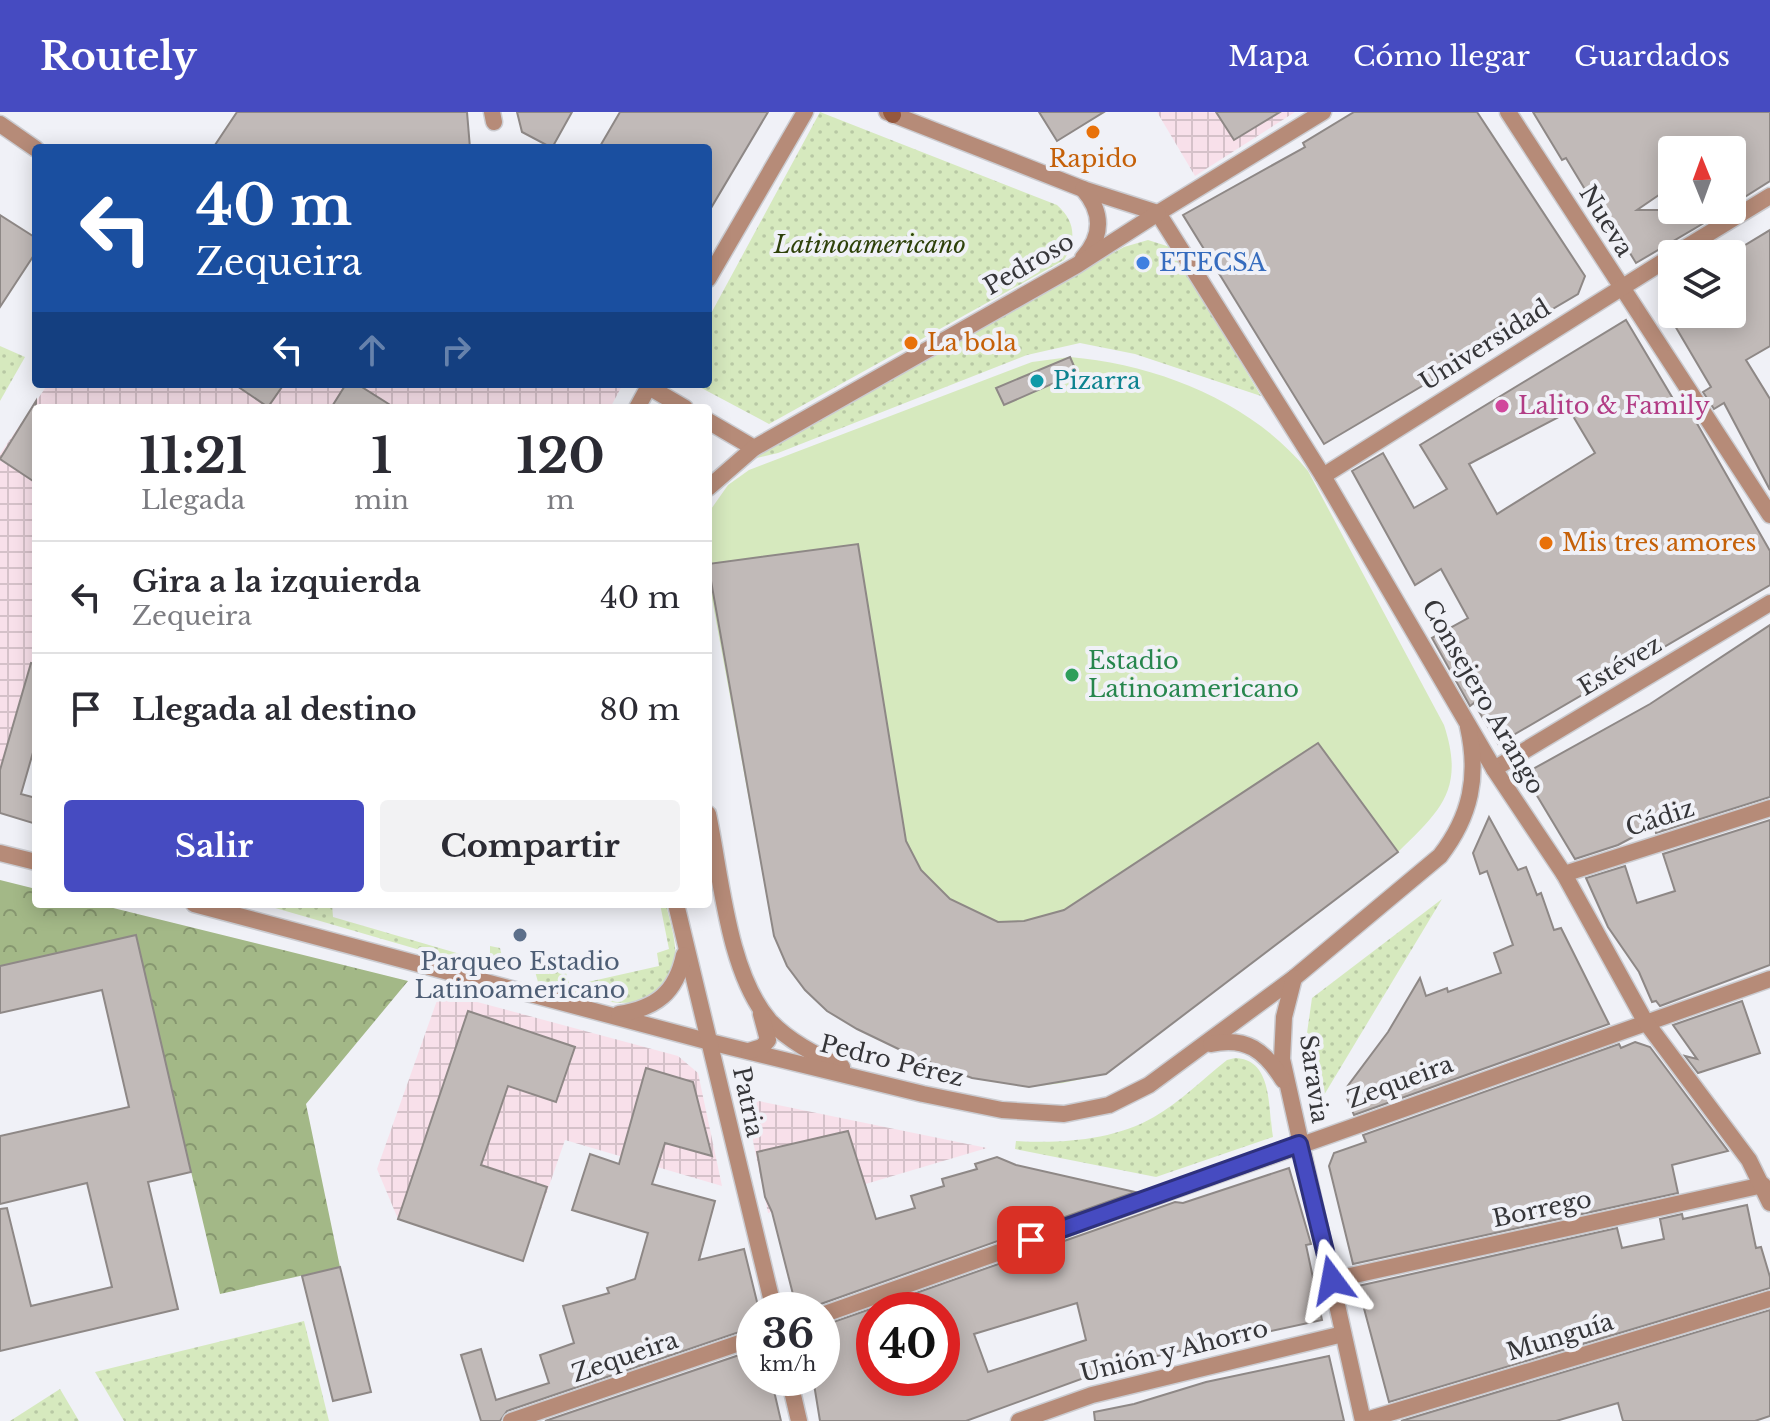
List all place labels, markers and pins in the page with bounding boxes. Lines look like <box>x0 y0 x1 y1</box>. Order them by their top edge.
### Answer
marker: Rapido <box>1084 123 1102 141</box>
place label: Rapido <box>1049 144 1137 173</box>
place label: ETECSA <box>1159 248 1266 277</box>
marker: ETECSA <box>1134 254 1152 272</box>
place label: La bola <box>927 328 1018 357</box>
marker: La bola <box>902 334 920 352</box>
place label: Pizarra <box>1053 366 1141 395</box>
marker: Pizarra <box>1028 372 1046 390</box>
place label: Lalito & Family <box>1518 391 1710 420</box>
marker: Lalito & Family <box>1493 397 1511 415</box>
place label: Mis tres amores <box>1562 528 1757 557</box>
marker: Mis tres amores <box>1537 534 1555 552</box>
place label: Estadio Latinoamericano <box>1088 646 1299 703</box>
marker: Estadio Latinoamericano <box>1063 666 1081 684</box>
marker: Parqueo Estadio Latinoamericano <box>511 926 529 944</box>
place label: Parqueo Estadio Latinoamericano <box>414 947 626 1004</box>
pin <box>997 1206 1065 1274</box>

